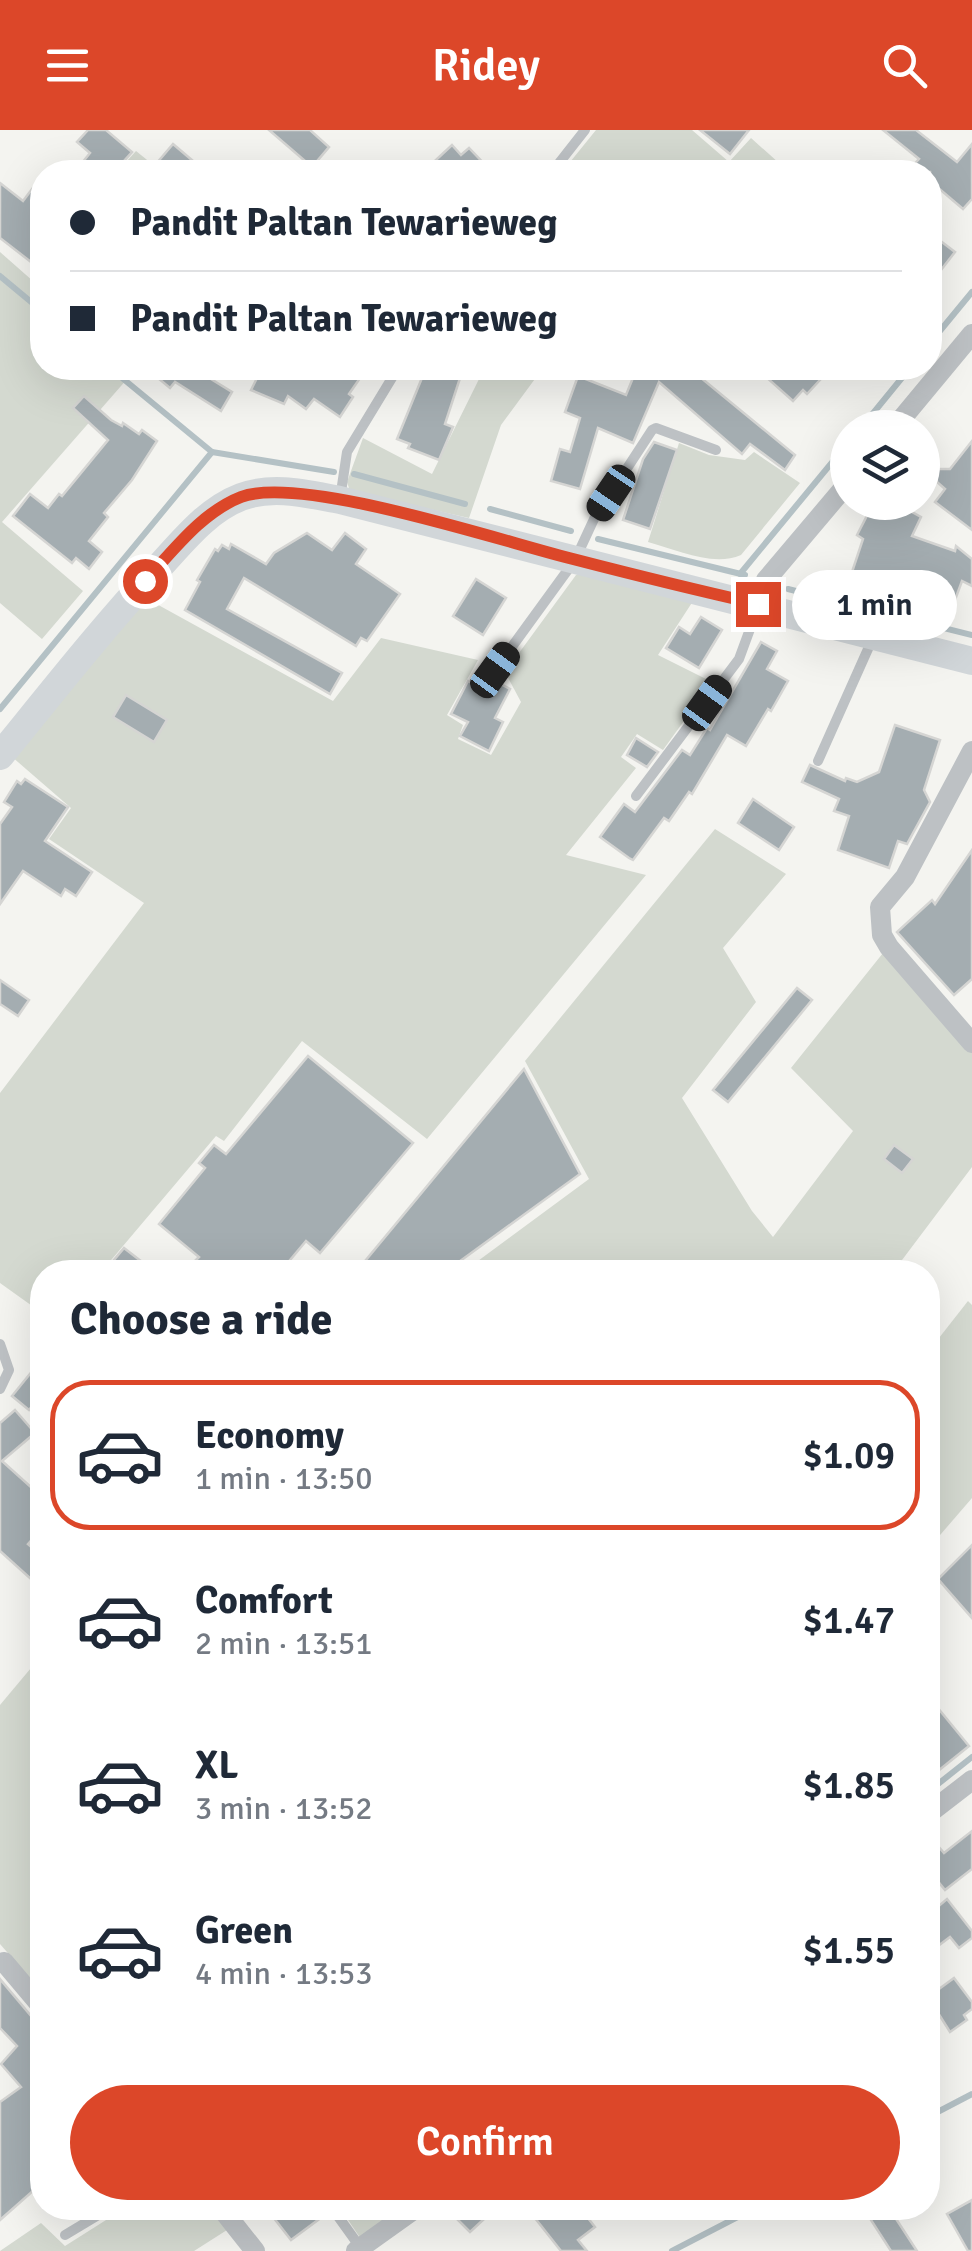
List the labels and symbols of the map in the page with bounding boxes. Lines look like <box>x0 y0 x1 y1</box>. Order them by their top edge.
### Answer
car <box>582 460 640 526</box>
route start <box>123 559 168 604</box>
callout: 1 min <box>793 569 958 639</box>
route end <box>736 582 781 627</box>
car <box>465 637 525 703</box>
car <box>677 670 737 736</box>

